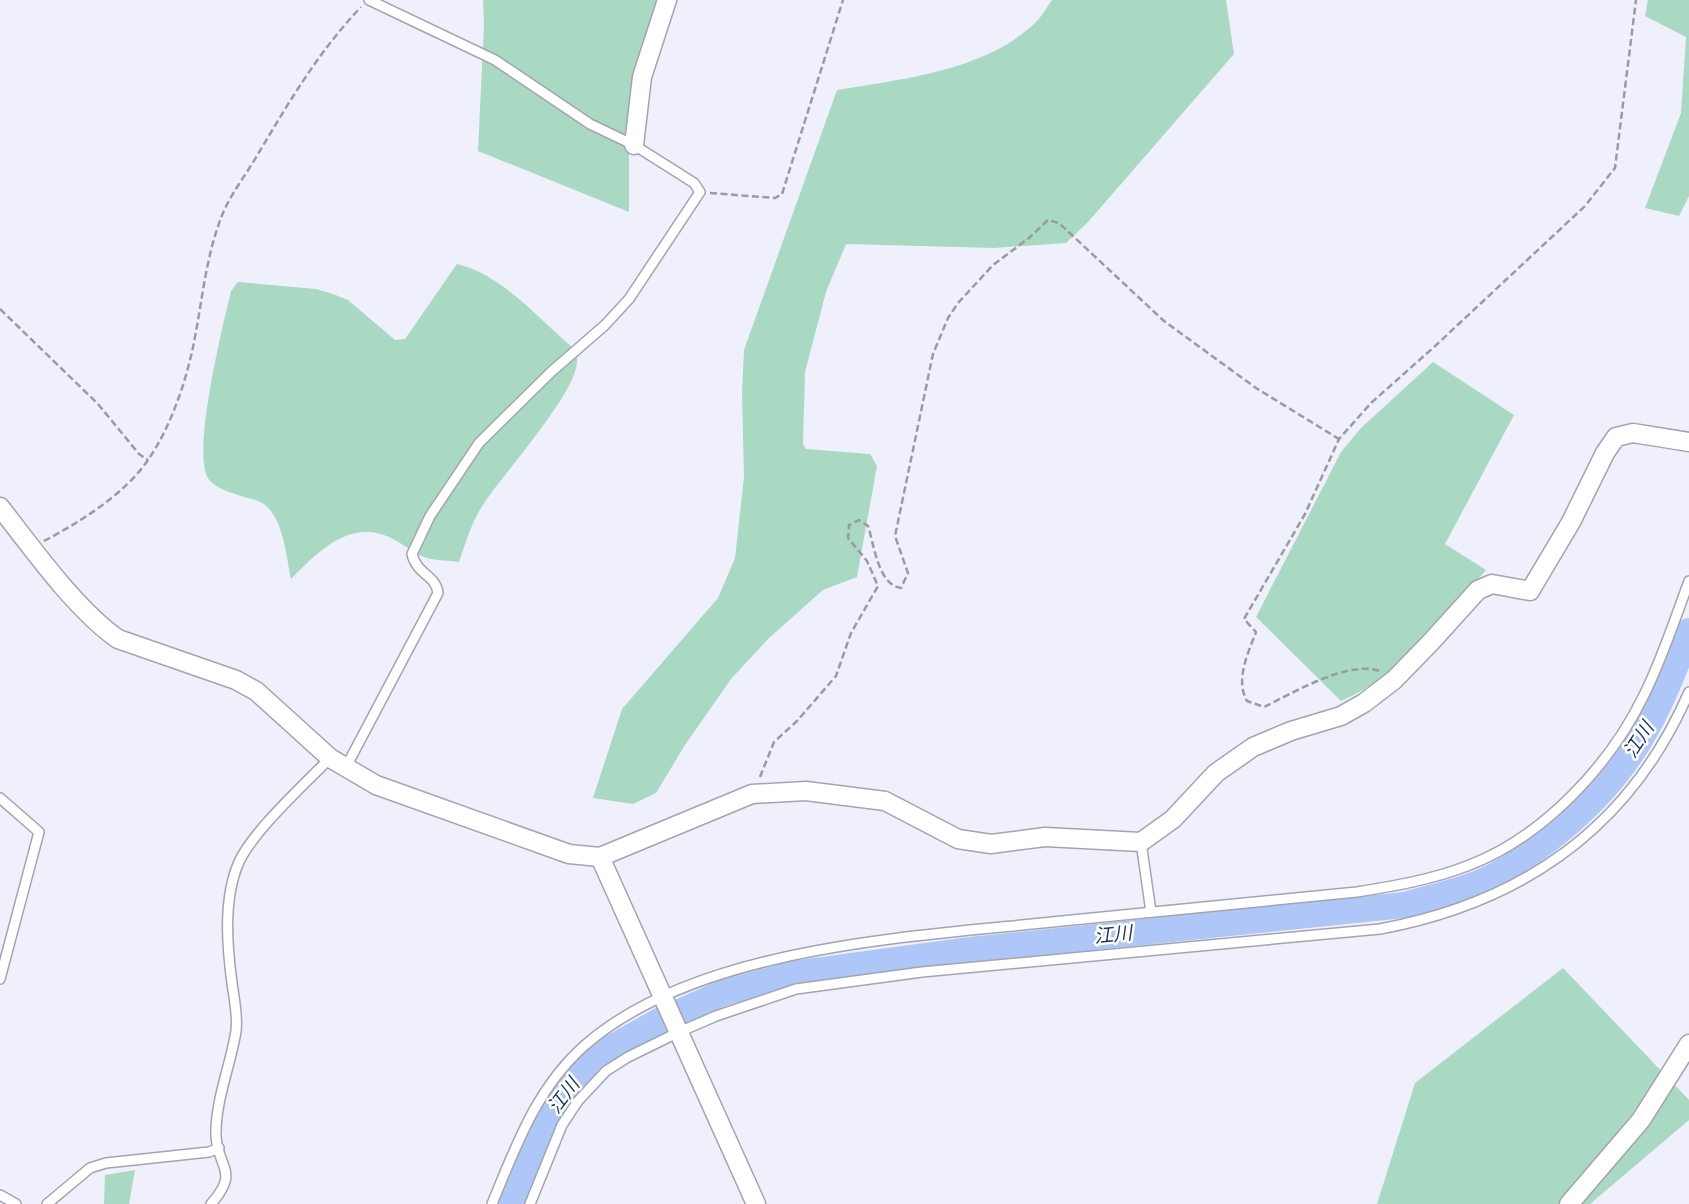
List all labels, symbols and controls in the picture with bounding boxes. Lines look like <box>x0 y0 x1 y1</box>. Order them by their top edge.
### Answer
water label: 江川 <box>1619 716 1660 762</box>
water label: 江川 <box>1093 921 1135 949</box>
water label: 江川 <box>543 1072 586 1118</box>

